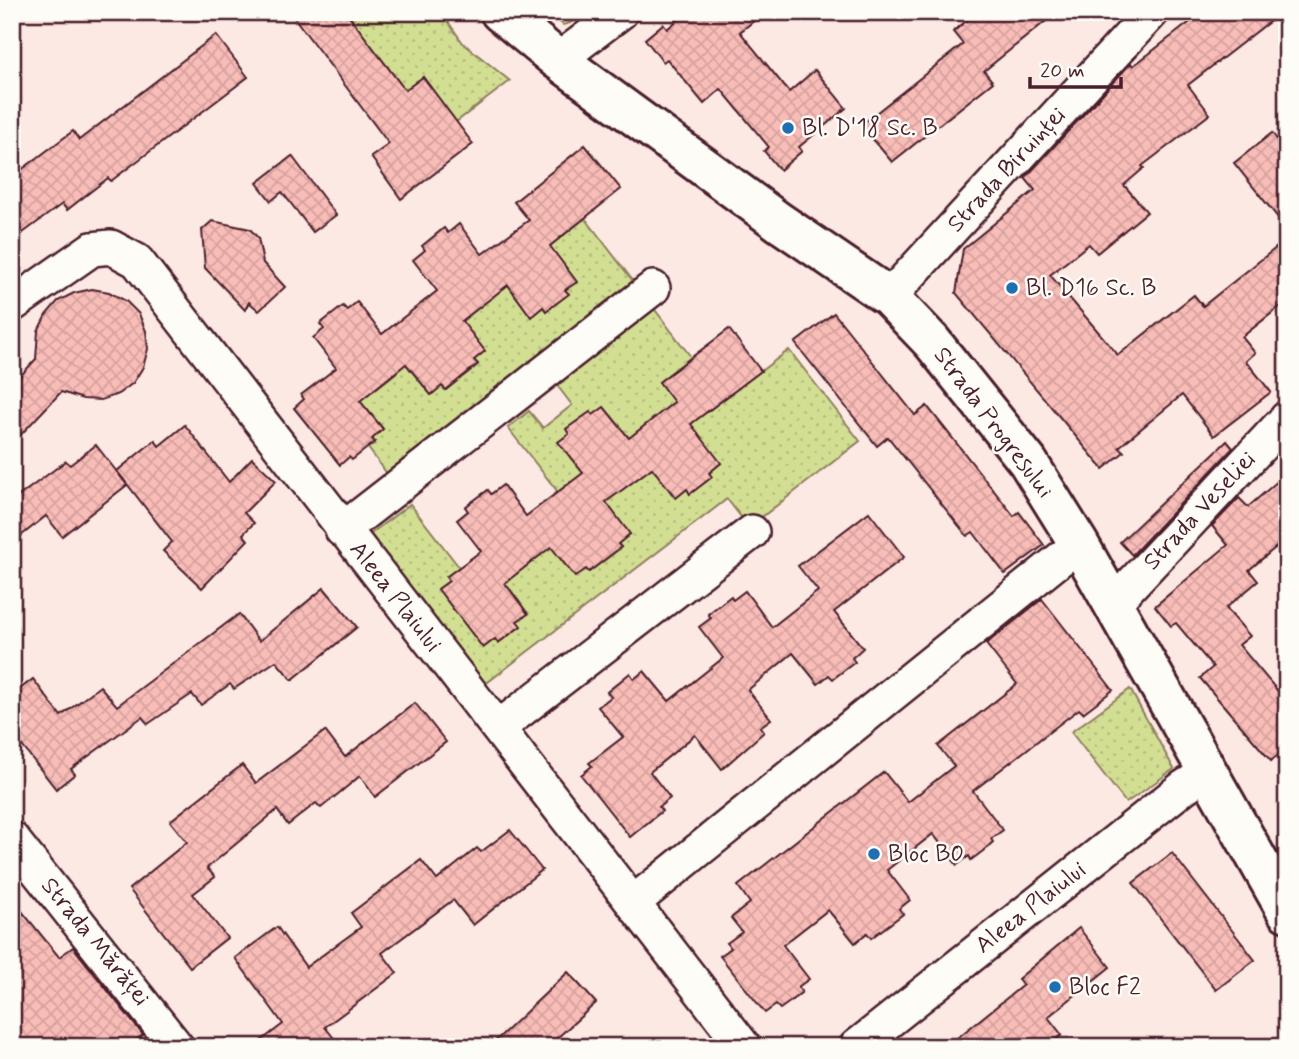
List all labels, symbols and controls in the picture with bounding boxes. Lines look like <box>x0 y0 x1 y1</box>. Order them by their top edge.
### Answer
scale bar <box>1030 46 1120 90</box>
text: 20 m <box>1040 57 1085 85</box>
street label: Strada Biruinței <box>941 101 1073 239</box>
place label: Bl. D'18 Sc. B <box>802 113 938 144</box>
marker: Bl. D'18 Sc. B <box>780 120 796 136</box>
place label: Bl. D16 Sc. B <box>1026 273 1157 304</box>
marker: Bl. D16 Sc. B <box>1004 280 1020 296</box>
street label: Strada Progresului <box>926 341 1060 505</box>
street label: Strada Veseliei <box>1137 445 1263 577</box>
street label: Aleea Plaiului <box>342 535 448 659</box>
place label: Bloc B0 <box>888 839 964 870</box>
marker: Bloc B0 <box>866 846 882 862</box>
street label: Aleea Plaiului <box>969 855 1093 961</box>
street label: Strada Mărăței <box>34 871 156 1013</box>
place label: Bloc F2 <box>1069 972 1141 1003</box>
marker: Bloc F2 <box>1047 979 1063 995</box>

